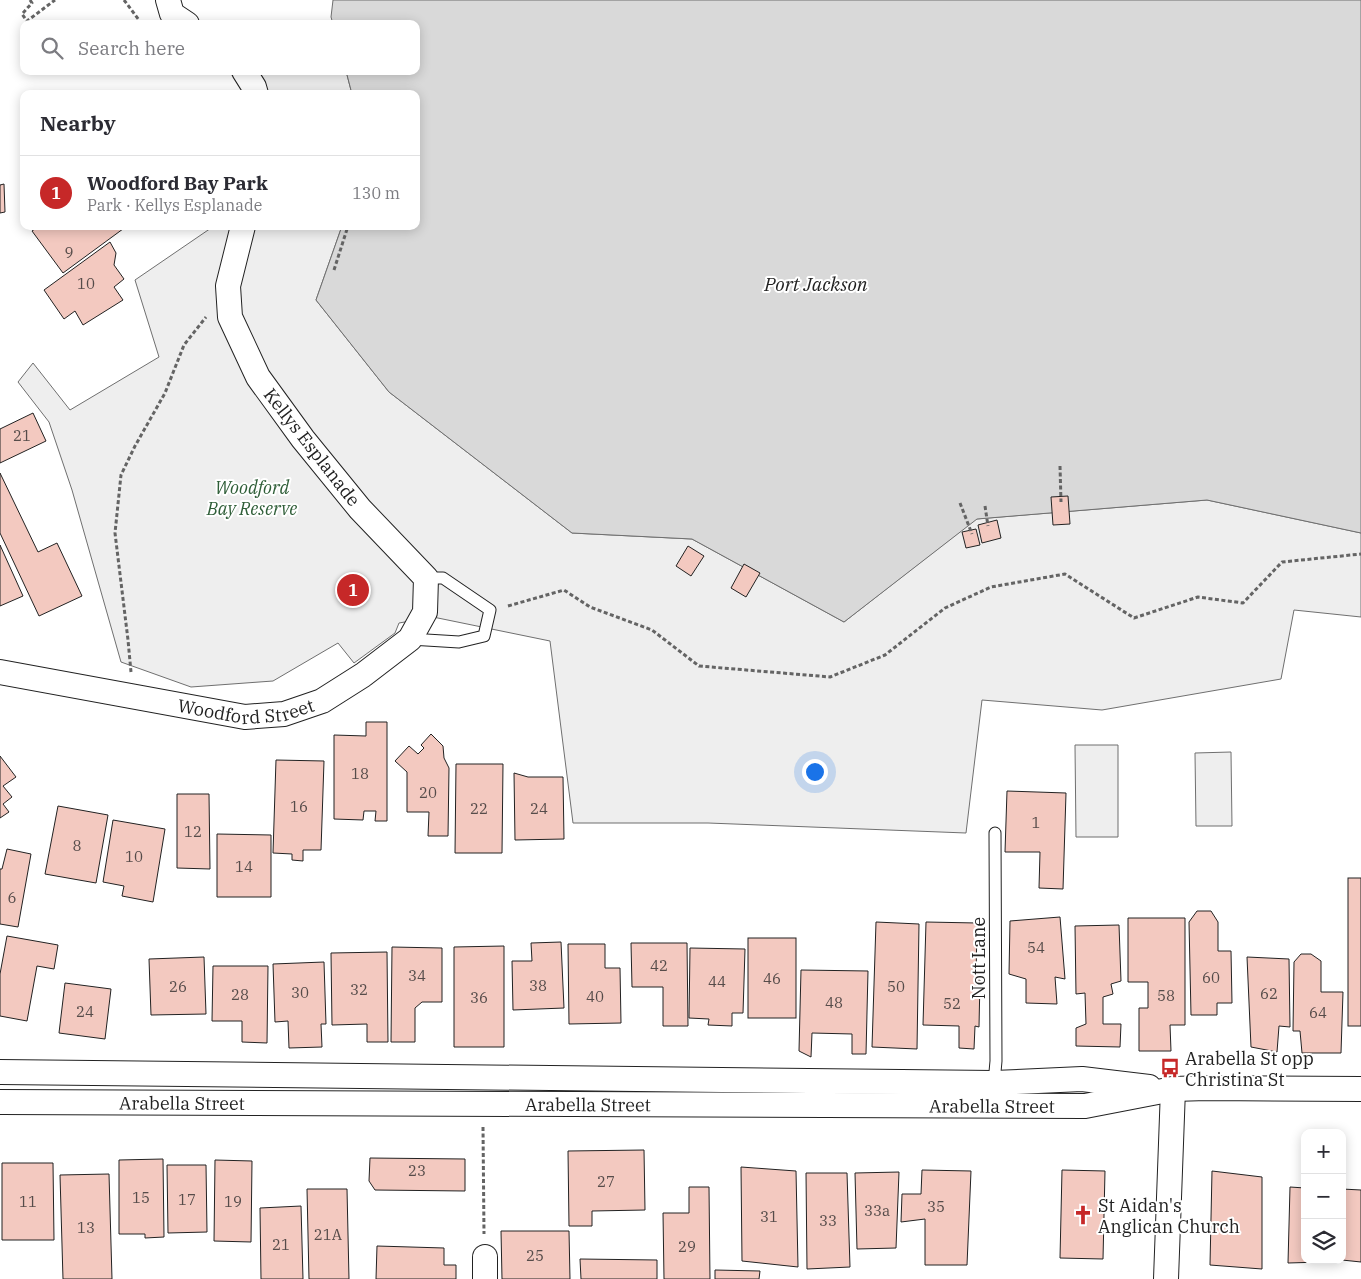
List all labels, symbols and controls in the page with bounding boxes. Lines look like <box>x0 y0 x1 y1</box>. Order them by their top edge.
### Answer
search box <box>20 20 420 75</box>
icon: search <box>38 34 66 62</box>
text: Search here <box>78 36 185 60</box>
text: Nearby <box>40 109 116 137</box>
text: Woodford Bay Park <box>87 171 268 195</box>
text: 1 <box>51 183 61 203</box>
text: 130 m <box>352 183 400 203</box>
text: Park · Kellys Esplanade <box>87 195 262 215</box>
house number: 9 <box>64 243 74 262</box>
water label: Port Jackson <box>763 272 868 296</box>
house number: 10 <box>77 274 95 293</box>
street label: Kellys Esplanade <box>259 383 365 511</box>
house number: 21 <box>13 426 31 445</box>
park label: Woodford Bay Reserve <box>206 476 297 520</box>
pin: 1 <box>337 571 369 609</box>
street label: Woodford Street <box>176 693 317 729</box>
your location <box>802 759 828 785</box>
house number: 18 <box>351 764 369 783</box>
house number: 20 <box>419 783 437 802</box>
house number: 16 <box>290 797 308 816</box>
house number: 22 <box>470 799 488 818</box>
house number: 24 <box>530 799 548 818</box>
house number: 1 <box>1031 813 1041 832</box>
house number: 12 <box>184 822 202 841</box>
house number: 8 <box>72 836 82 855</box>
house number: 10 <box>125 847 143 866</box>
house number: 14 <box>235 857 253 876</box>
house number: 6 <box>7 888 17 907</box>
street label: Nott Lane <box>967 917 990 999</box>
house number: 54 <box>1027 938 1045 957</box>
house number: 42 <box>650 956 668 975</box>
house number: 34 <box>408 966 426 985</box>
house number: 60 <box>1202 968 1220 987</box>
house number: 46 <box>763 969 781 988</box>
house number: 44 <box>708 972 726 991</box>
house number: 38 <box>529 976 547 995</box>
house number: 26 <box>169 977 187 996</box>
house number: 50 <box>887 977 905 996</box>
house number: 32 <box>350 980 368 999</box>
house number: 30 <box>291 983 309 1002</box>
house number: 62 <box>1260 984 1278 1003</box>
house number: 28 <box>231 985 249 1004</box>
house number: 58 <box>1157 986 1175 1005</box>
house number: 40 <box>586 987 604 1006</box>
house number: 36 <box>470 988 488 1007</box>
house number: 48 <box>825 993 843 1012</box>
house number: 52 <box>943 994 961 1013</box>
house number: 24 <box>76 1002 94 1021</box>
house number: 64 <box>1309 1003 1327 1022</box>
place label: Arabella St opp Christina St <box>1185 1047 1314 1091</box>
bus stop icon: Arabella St opp Christina St <box>1159 1057 1181 1079</box>
street label: Arabella Street <box>119 1091 245 1114</box>
street label: Arabella Street <box>525 1092 651 1116</box>
street label: Arabella Street <box>929 1094 1055 1117</box>
map controls <box>1301 1129 1346 1264</box>
button: + <box>1301 1129 1346 1174</box>
house number: 23 <box>408 1161 426 1180</box>
house number: 27 <box>597 1172 615 1191</box>
button: − <box>1301 1174 1346 1219</box>
house number: 15 <box>132 1188 150 1207</box>
house number: 17 <box>178 1190 196 1209</box>
house number: 11 <box>19 1192 37 1211</box>
house number: 19 <box>224 1192 242 1211</box>
place label: St Aidan's Anglican Church <box>1098 1194 1240 1238</box>
house number: 35 <box>927 1197 945 1216</box>
house number: 33a <box>864 1201 890 1220</box>
church icon: St Aidan's Anglican Church <box>1072 1204 1094 1226</box>
house number: 31 <box>760 1207 778 1226</box>
house number: 33 <box>819 1211 837 1230</box>
house number: 13 <box>77 1218 95 1237</box>
button: layers <box>1301 1219 1346 1264</box>
house number: 21A <box>314 1225 343 1244</box>
house number: 21 <box>272 1235 290 1254</box>
house number: 29 <box>678 1237 696 1256</box>
house number: 25 <box>526 1246 544 1265</box>

